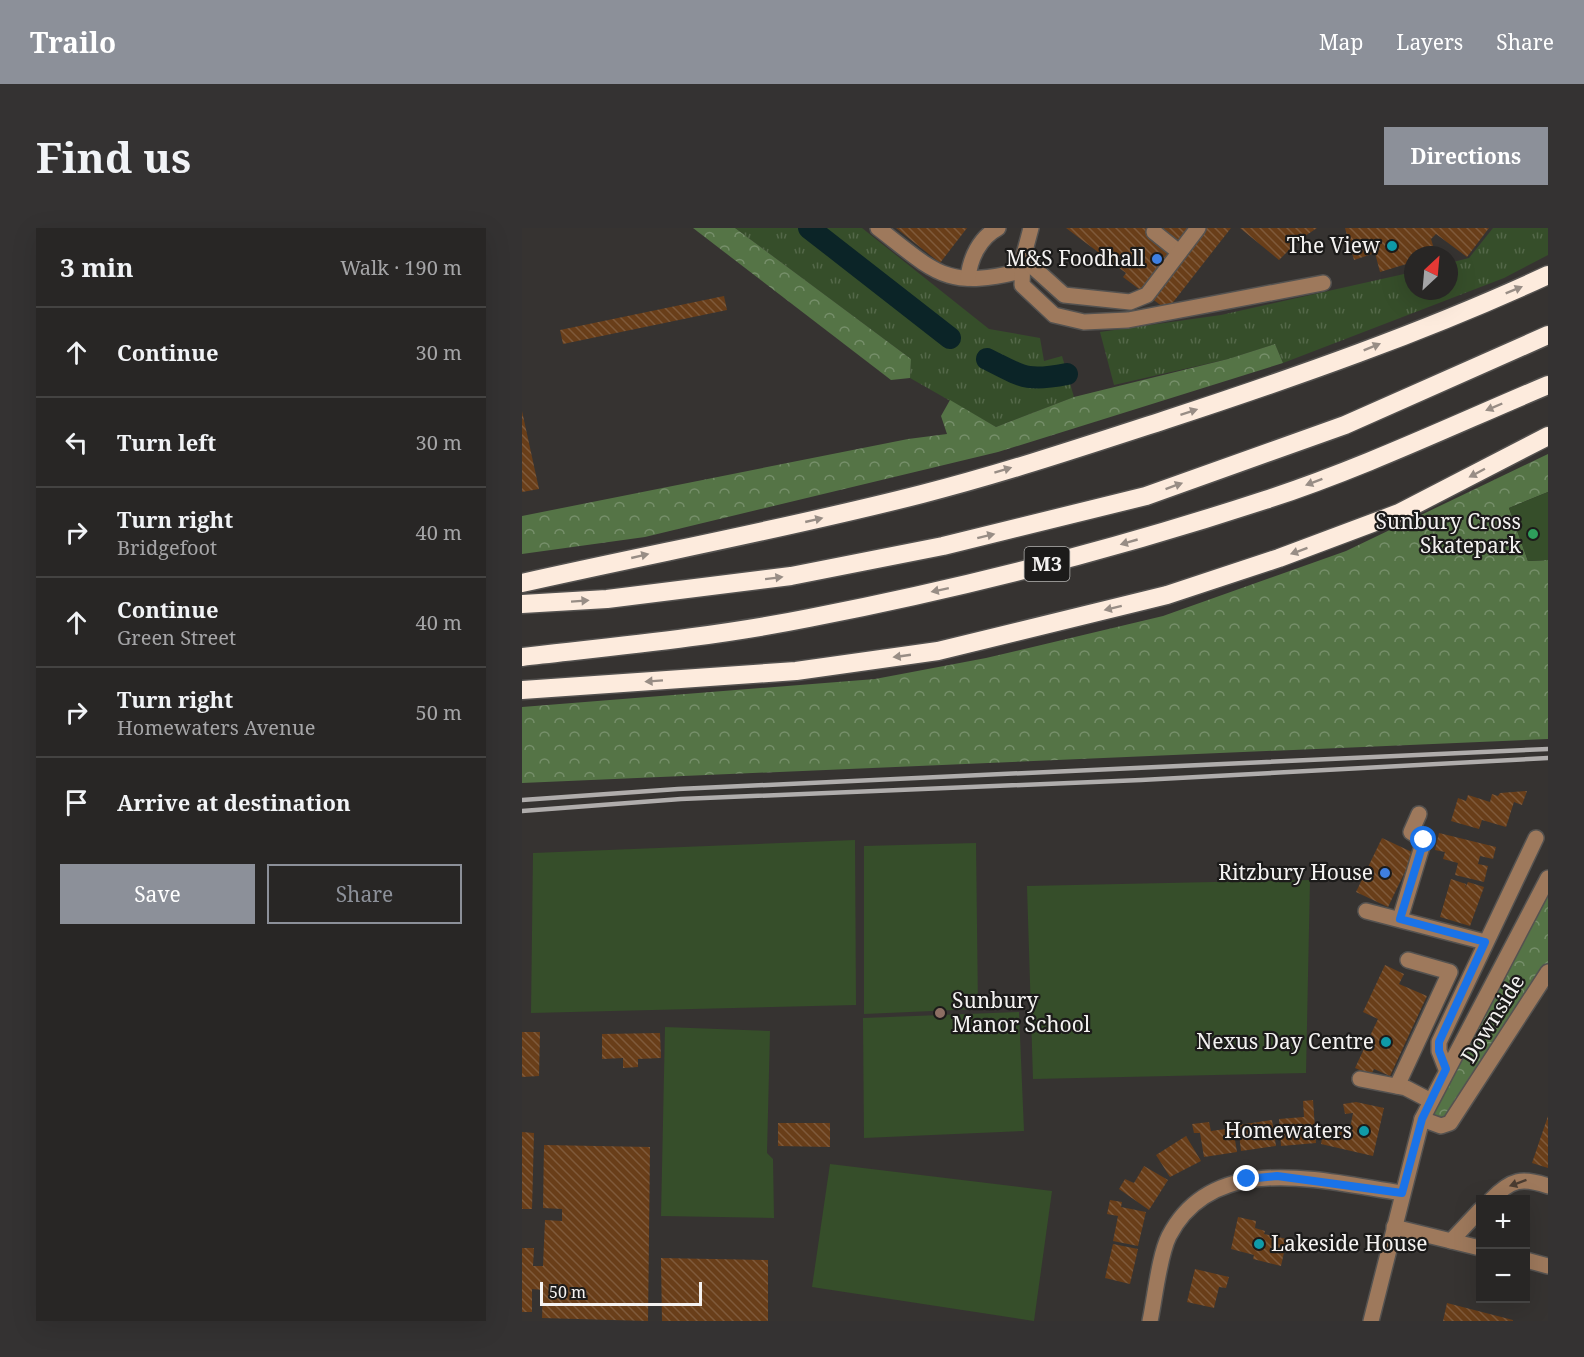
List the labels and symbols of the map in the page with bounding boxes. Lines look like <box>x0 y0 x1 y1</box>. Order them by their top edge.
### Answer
place label: The View <box>1287 231 1381 259</box>
marker: The View <box>1385 239 1399 253</box>
place label: M&S Foodhall <box>1006 244 1145 272</box>
north arrow <box>1404 246 1458 300</box>
marker: M&S Foodhall <box>1150 252 1164 266</box>
one-way arrow <box>1506 285 1524 295</box>
one-way arrow <box>1364 342 1382 352</box>
one-way arrow <box>1485 403 1503 412</box>
one-way arrow <box>1180 407 1198 417</box>
one-way arrow <box>994 465 1012 474</box>
one-way arrow <box>1469 468 1486 478</box>
one-way arrow <box>1304 477 1322 487</box>
one-way arrow <box>1165 481 1183 491</box>
place label: Sunbury Cross Skatepark <box>1375 507 1522 559</box>
one-way arrow <box>805 515 824 524</box>
marker: Sunbury Cross Skatepark <box>1526 527 1540 541</box>
one-way arrow <box>977 530 995 540</box>
one-way arrow <box>1119 538 1137 547</box>
road number: M3 <box>1024 547 1070 581</box>
one-way arrow <box>1290 547 1308 556</box>
one-way arrow <box>631 551 650 561</box>
one-way arrow <box>765 573 784 583</box>
one-way arrow <box>930 586 949 596</box>
one-way arrow <box>571 596 590 605</box>
one-way arrow <box>1104 604 1122 614</box>
one-way arrow <box>893 651 912 660</box>
one-way arrow <box>644 676 663 686</box>
route start <box>1410 826 1436 852</box>
place label: Ritzbury House <box>1218 858 1373 886</box>
marker: Ritzbury House <box>1378 866 1392 880</box>
street label: Downside <box>1454 969 1530 1068</box>
place label: Sunbury Manor School <box>952 986 1091 1038</box>
marker: Sunbury Manor School <box>933 1006 947 1020</box>
place label: Nexus Day Centre <box>1196 1027 1374 1055</box>
marker: Nexus Day Centre <box>1379 1035 1393 1049</box>
place label: Homewaters <box>1224 1116 1352 1144</box>
marker: Homewaters <box>1357 1124 1371 1138</box>
route end <box>1233 1165 1259 1191</box>
one-way arrow <box>1508 1178 1526 1188</box>
place label: Lakeside House <box>1271 1229 1428 1257</box>
marker: Lakeside House <box>1252 1237 1266 1251</box>
scale bar <box>540 1279 702 1306</box>

